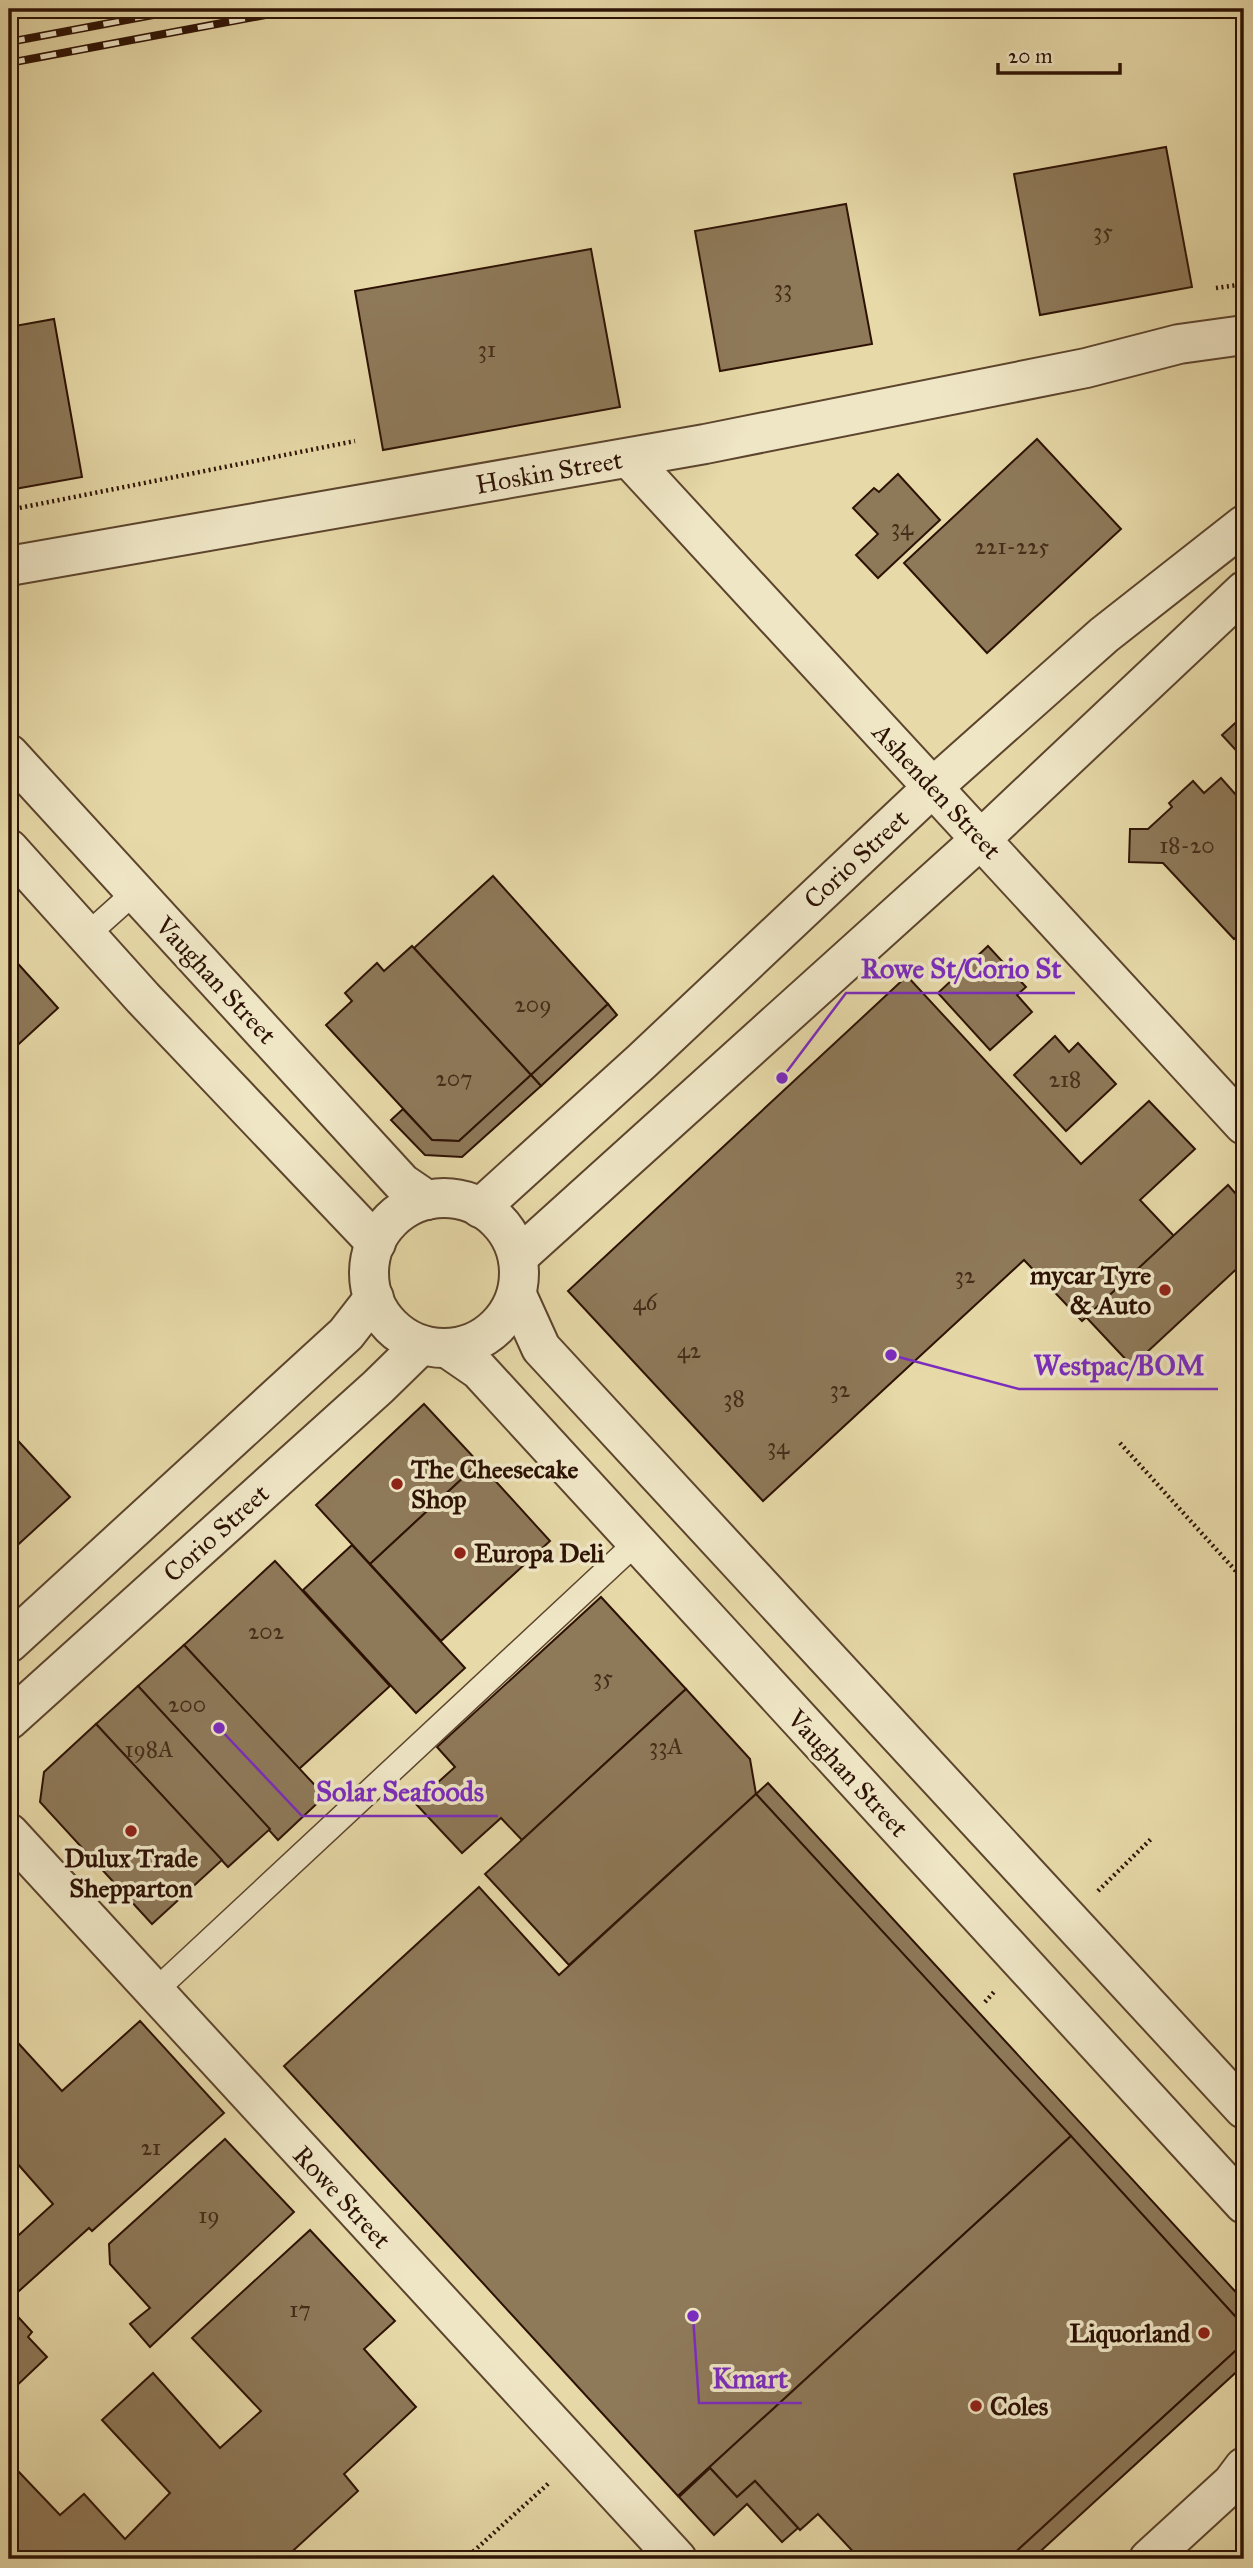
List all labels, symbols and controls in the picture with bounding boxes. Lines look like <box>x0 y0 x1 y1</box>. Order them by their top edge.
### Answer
scale bar <box>998 32 1120 76</box>
text: 20 m <box>1008 43 1053 69</box>
house number: 35 <box>1093 217 1113 245</box>
house number: 33 <box>774 274 792 302</box>
house number: 31 <box>478 335 496 363</box>
street label: Hoskin Street <box>473 443 625 501</box>
house number: 34 <box>891 513 914 541</box>
house number: 221-225 <box>975 532 1049 560</box>
street label: Ashenden Street <box>865 716 1008 866</box>
street label: Corio Street <box>797 803 915 915</box>
house number: 18-20 <box>1159 831 1215 859</box>
street label: Vaughan Street <box>148 909 283 1050</box>
callout: Rowe St/Corio St <box>846 944 1075 993</box>
text: Rowe St/Corio St <box>861 951 1061 986</box>
house number: 209 <box>514 990 552 1018</box>
house number: 207 <box>435 1064 473 1092</box>
house number: 218 <box>1049 1065 1081 1093</box>
place label: mycar Tyre & Auto <box>1029 1259 1151 1321</box>
house number: 32 <box>955 1261 976 1289</box>
marker: mycar Tyre & Auto <box>1157 1282 1173 1298</box>
house number: 46 <box>633 1288 659 1316</box>
house number: 42 <box>677 1336 702 1364</box>
callout: Westpac/BOM <box>1019 1340 1218 1389</box>
text: Westpac/BOM <box>1034 1348 1205 1383</box>
house number: 32 <box>830 1375 851 1403</box>
house number: 38 <box>723 1384 745 1412</box>
house number: 34 <box>767 1432 790 1460</box>
place label: The Cheesecake Shop <box>410 1453 578 1515</box>
marker: The Cheesecake Shop <box>389 1476 405 1492</box>
street label: Corio Street <box>157 1477 275 1589</box>
place label: Europa Deli <box>474 1537 605 1569</box>
marker: Europa Deli <box>452 1545 468 1561</box>
house number: 202 <box>248 1617 285 1645</box>
house number: 35 <box>593 1663 613 1691</box>
house number: 200 <box>168 1690 206 1718</box>
street label: Vaughan Street <box>780 1702 915 1843</box>
house number: 33A <box>649 1732 683 1760</box>
house number: 198A <box>125 1735 174 1763</box>
callout: Solar Seafoods <box>302 1767 498 1816</box>
text: Solar Seafoods <box>316 1774 484 1809</box>
marker: Dulux Trade Shepparton <box>123 1823 139 1839</box>
place label: Dulux Trade Shepparton <box>64 1842 198 1904</box>
house number: 21 <box>141 2133 161 2161</box>
street label: Rowe Street <box>286 2139 398 2255</box>
house number: 19 <box>198 2201 220 2229</box>
house number: 17 <box>289 2295 311 2323</box>
place label: Liquorland <box>1070 2317 1191 2349</box>
marker: Liquorland <box>1196 2325 1212 2341</box>
callout: Kmart <box>699 2354 802 2403</box>
text: Kmart <box>712 2361 788 2396</box>
place label: Coles <box>990 2390 1049 2422</box>
marker: Coles <box>968 2398 984 2414</box>

